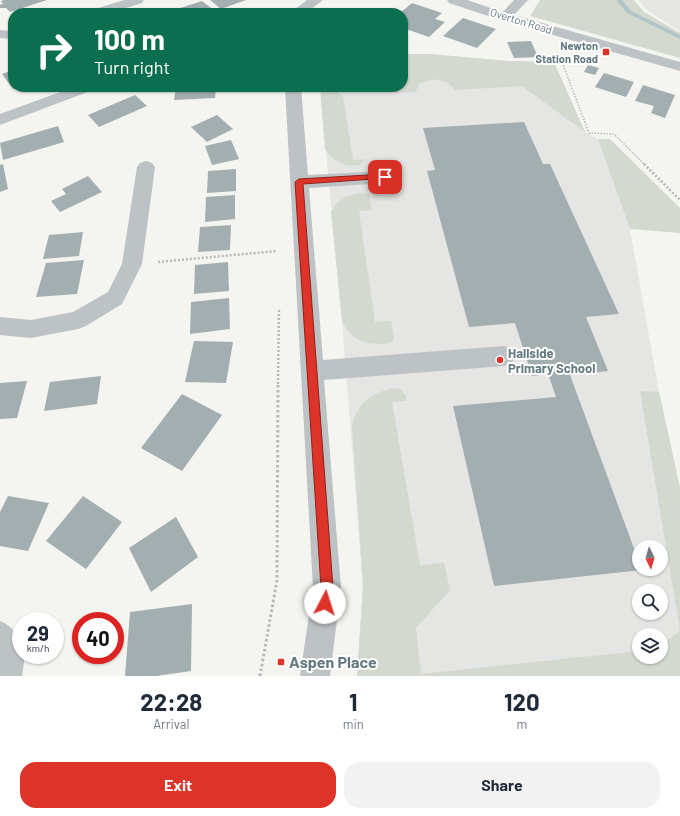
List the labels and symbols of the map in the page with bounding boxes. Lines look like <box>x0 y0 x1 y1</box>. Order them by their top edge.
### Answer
street label: Overton Road <box>489 5 554 36</box>
place label: Newton Station Road <box>535 39 598 65</box>
marker: Newton Station Road <box>601 47 611 57</box>
pin <box>368 160 402 194</box>
place label: Hallside Primary School <box>508 345 596 376</box>
marker: Hallside Primary School <box>495 355 505 365</box>
north arrow <box>632 540 668 576</box>
position arrow <box>304 582 346 624</box>
speed limit sign: 40 <box>72 612 124 664</box>
place label: Aspen Place <box>289 652 377 671</box>
marker: Aspen Place <box>276 657 286 667</box>

